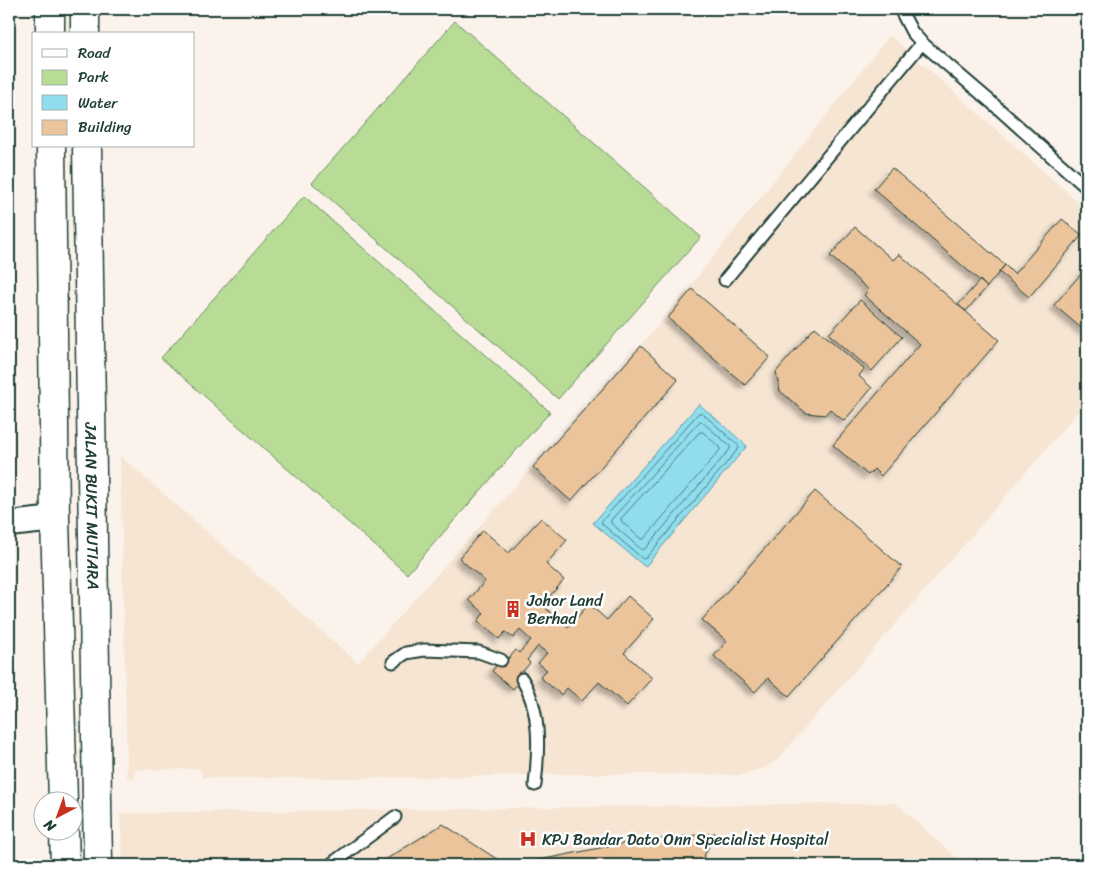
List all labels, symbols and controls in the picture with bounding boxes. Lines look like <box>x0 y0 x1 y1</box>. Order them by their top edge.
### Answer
legend <box>32 32 195 148</box>
text: Road <box>78 40 111 66</box>
text: Park <box>78 64 109 90</box>
text: Water <box>78 90 118 116</box>
text: Building <box>78 114 132 140</box>
street label: JALAN BUKIT MUTIARA <box>77 421 108 590</box>
place label: Johor Land Berhad <box>526 586 604 633</box>
building icon: Johor Land Berhad <box>503 599 523 619</box>
north arrow <box>32 792 82 842</box>
text: N <box>38 813 62 839</box>
place label: KPJ Bandar Dato Onn Specialist Hospital <box>542 825 829 854</box>
hospital icon: KPJ Bandar Dato Onn Specialist Hospital <box>518 829 538 849</box>

